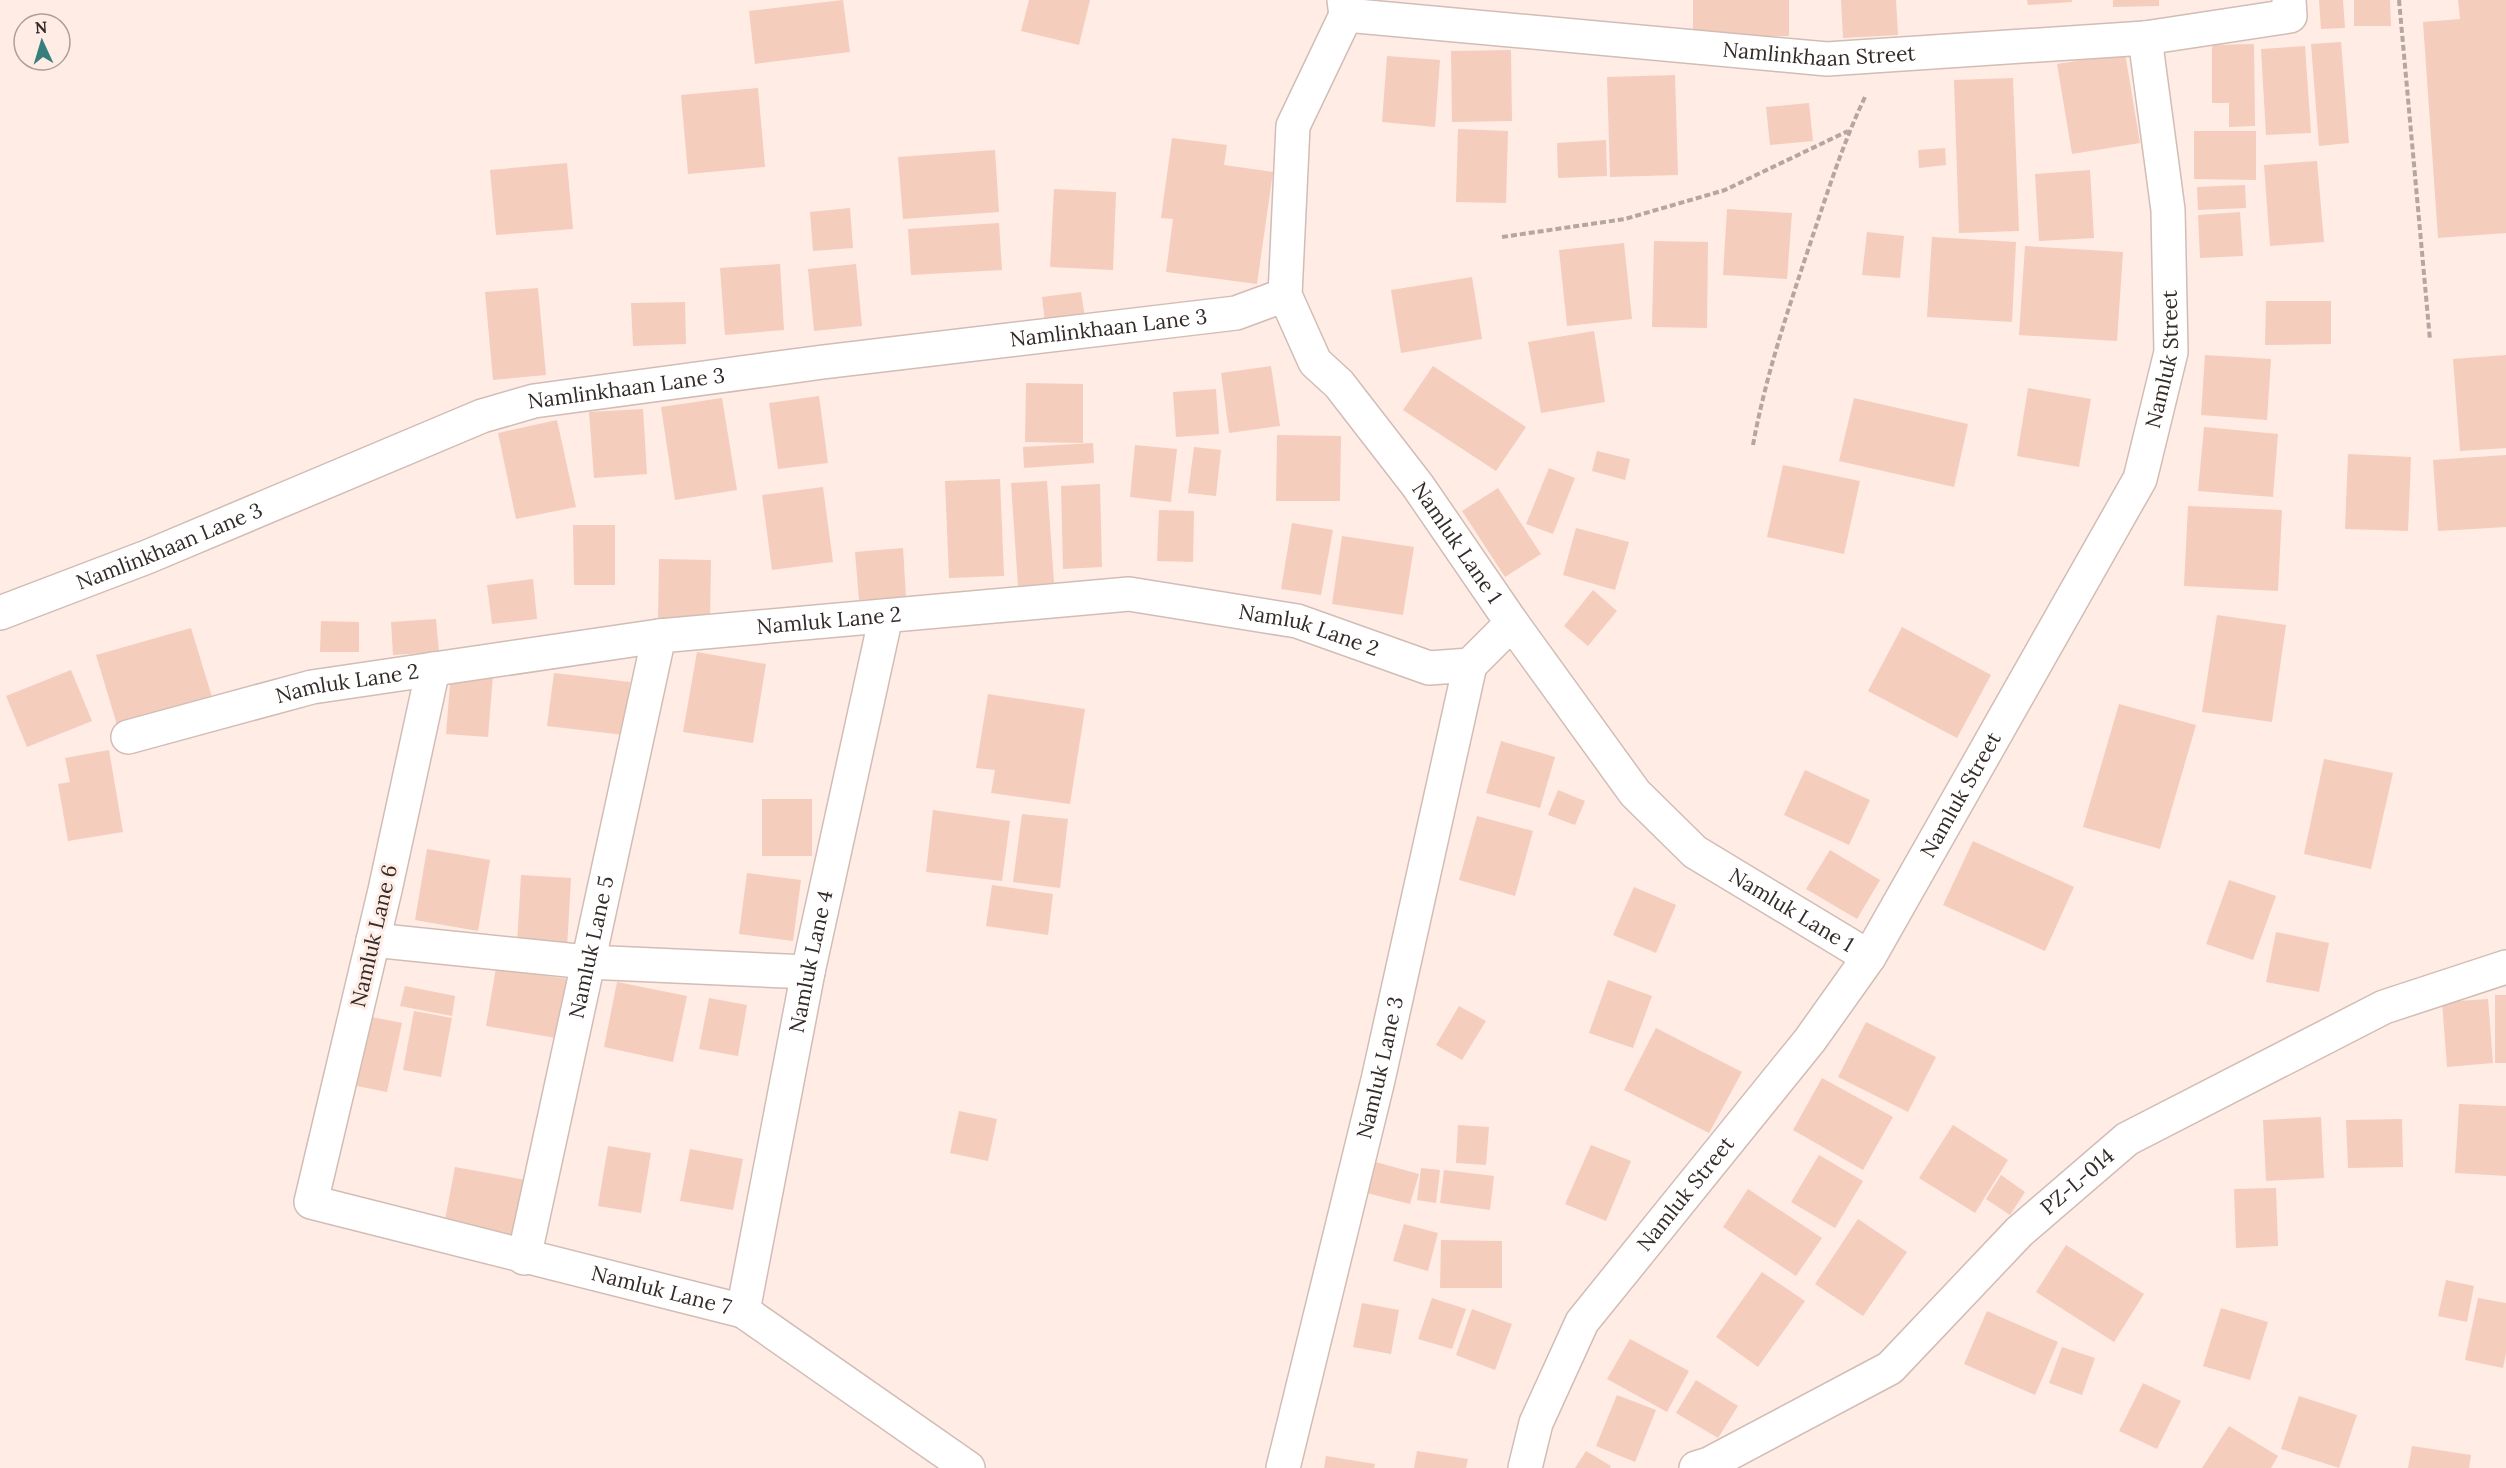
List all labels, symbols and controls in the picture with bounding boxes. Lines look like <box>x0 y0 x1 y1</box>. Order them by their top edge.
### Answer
north arrow <box>12 12 72 72</box>
text: N <box>34 17 48 37</box>
street label: Namlinkhaan Street <box>1721 36 1917 72</box>
street label: Namluk Street <box>2139 289 2184 431</box>
street label: Namlinkhaan Lane 3 <box>1008 303 1209 353</box>
street label: Namlinkhaan Lane 3 <box>526 361 726 415</box>
street label: Namluk Lane 1 <box>1406 477 1508 608</box>
street label: Namlinkhaan Lane 3 <box>72 496 266 596</box>
street label: Namluk Lane 2 <box>1237 598 1383 662</box>
street label: Namluk Lane 2 <box>755 600 902 640</box>
street label: Namluk Lane 2 <box>272 657 421 709</box>
street label: Namluk Street <box>1914 726 2007 862</box>
street label: Namluk Lane 6 <box>344 862 403 1010</box>
street label: Namluk Lane 1 <box>1724 862 1859 958</box>
street label: Namluk Lane 5 <box>562 873 620 1021</box>
street label: Namluk Lane 4 <box>783 888 839 1035</box>
street label: Namluk Lane 3 <box>1350 994 1409 1142</box>
street label: Namluk Street <box>1631 1130 1740 1257</box>
street label: PZ-L-014 <box>2035 1142 2120 1221</box>
street label: Namluk Lane 7 <box>589 1259 734 1321</box>

